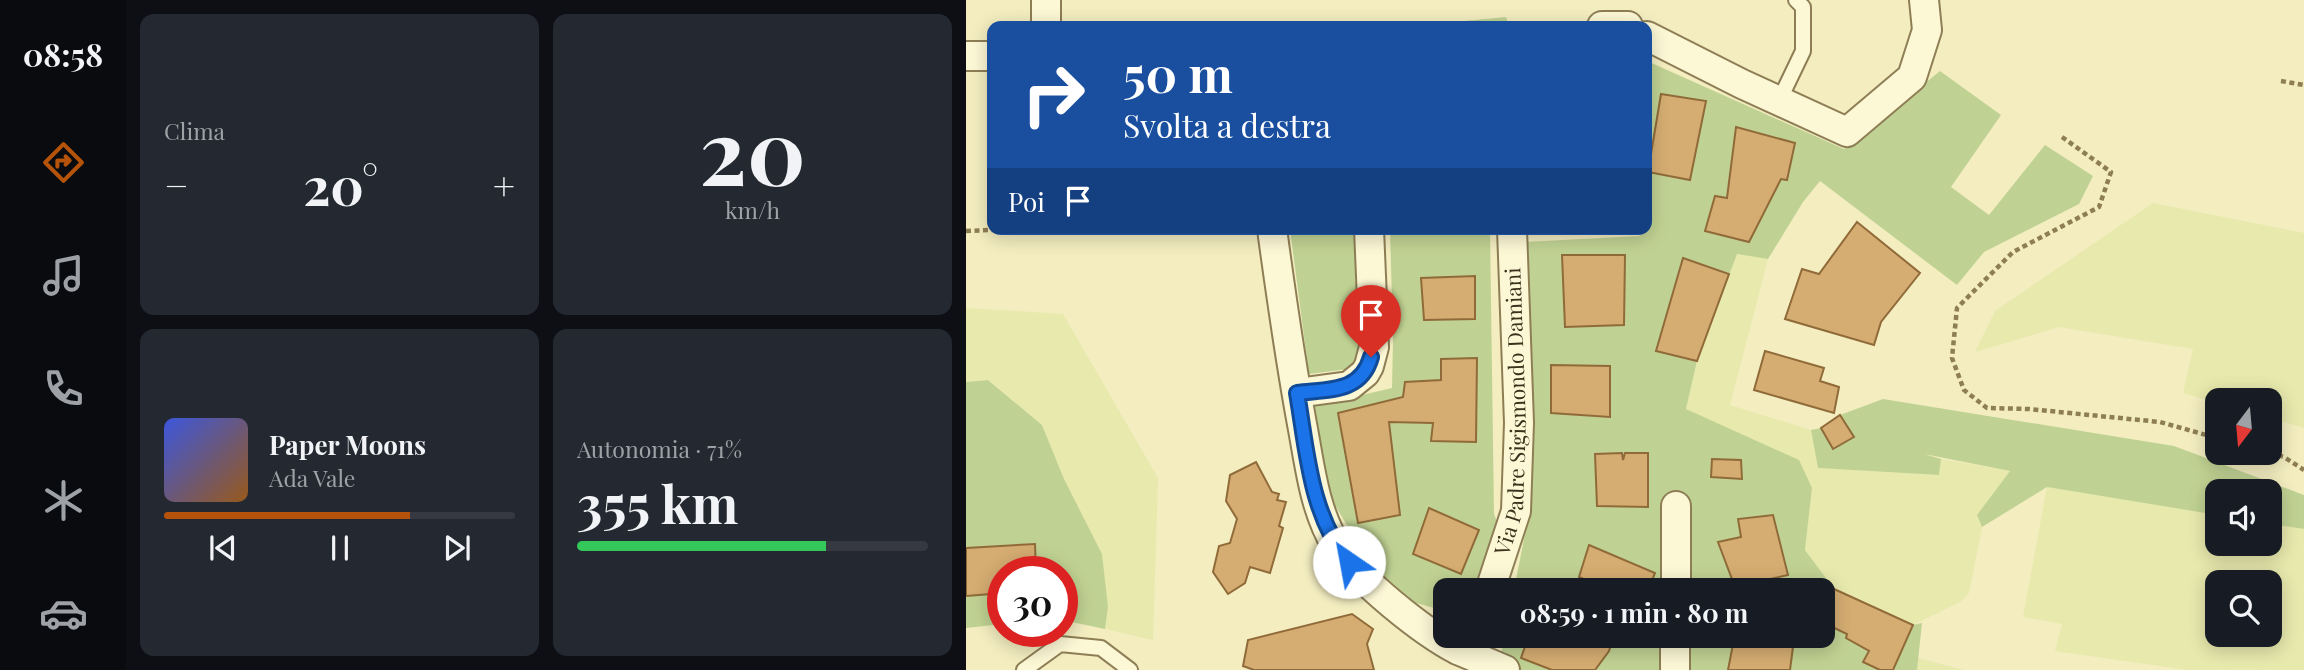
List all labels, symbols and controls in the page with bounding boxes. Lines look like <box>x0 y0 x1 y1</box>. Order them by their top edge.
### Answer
text: 08:58 <box>23 32 103 75</box>
text: 50 m <box>1123 40 1233 105</box>
icon: right <box>1008 49 1099 140</box>
text: 20 <box>699 88 806 209</box>
text: Svolta a destra <box>1123 103 1331 146</box>
text: Clima <box>164 115 225 146</box>
icon: directions <box>39 138 88 187</box>
text: 20° <box>303 150 378 219</box>
text: − <box>164 159 189 210</box>
text: + <box>493 159 515 210</box>
icon: arrive <box>1059 182 1097 220</box>
text: Poi <box>1008 184 1045 219</box>
text: km/h <box>725 194 780 225</box>
icon: music <box>39 251 88 300</box>
street label: Via Padre Sigismondo Damiani <box>1486 267 1531 559</box>
pin <box>1341 285 1401 357</box>
icon: arrive <box>1352 296 1390 334</box>
icon: phone <box>39 364 88 413</box>
north arrow <box>2205 388 2282 466</box>
map controls <box>2205 388 2282 647</box>
text: Paper Moons <box>269 427 426 462</box>
text: Autonomia · 71% <box>577 433 742 464</box>
text: Ada Vale <box>269 462 356 493</box>
text: 355 km <box>577 468 738 537</box>
icon: climate <box>39 476 88 525</box>
button: sound <box>2205 479 2282 556</box>
position arrow <box>1312 525 1386 599</box>
icon: previous <box>204 529 242 567</box>
icon: pause <box>321 529 359 567</box>
icon: next <box>438 529 476 567</box>
speed limit sign: 30 <box>987 556 1078 647</box>
button: search <box>2205 570 2282 647</box>
icon: car <box>39 589 88 638</box>
text: 08:59 · 1 min · 80 m <box>1520 595 1748 630</box>

